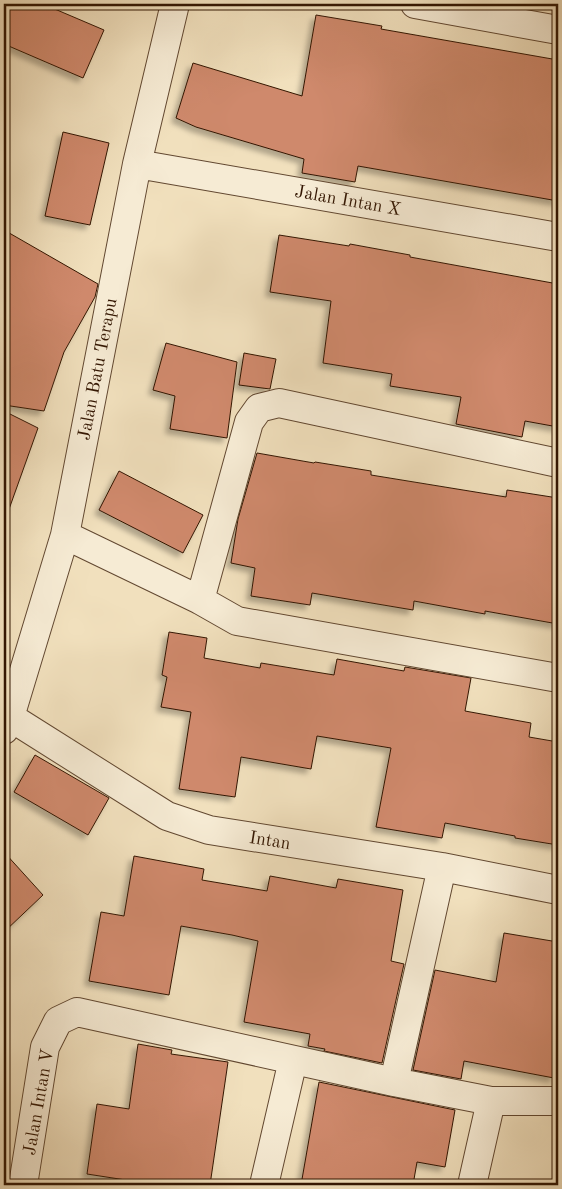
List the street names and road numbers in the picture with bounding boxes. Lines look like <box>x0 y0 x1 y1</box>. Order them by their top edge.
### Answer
street label: Jalan Intan X <box>293 183 403 219</box>
street label: Jalan Batu Terapu <box>75 296 121 442</box>
street label: Intan <box>248 829 292 853</box>
street label: Jalan Intan V <box>21 1047 57 1157</box>

